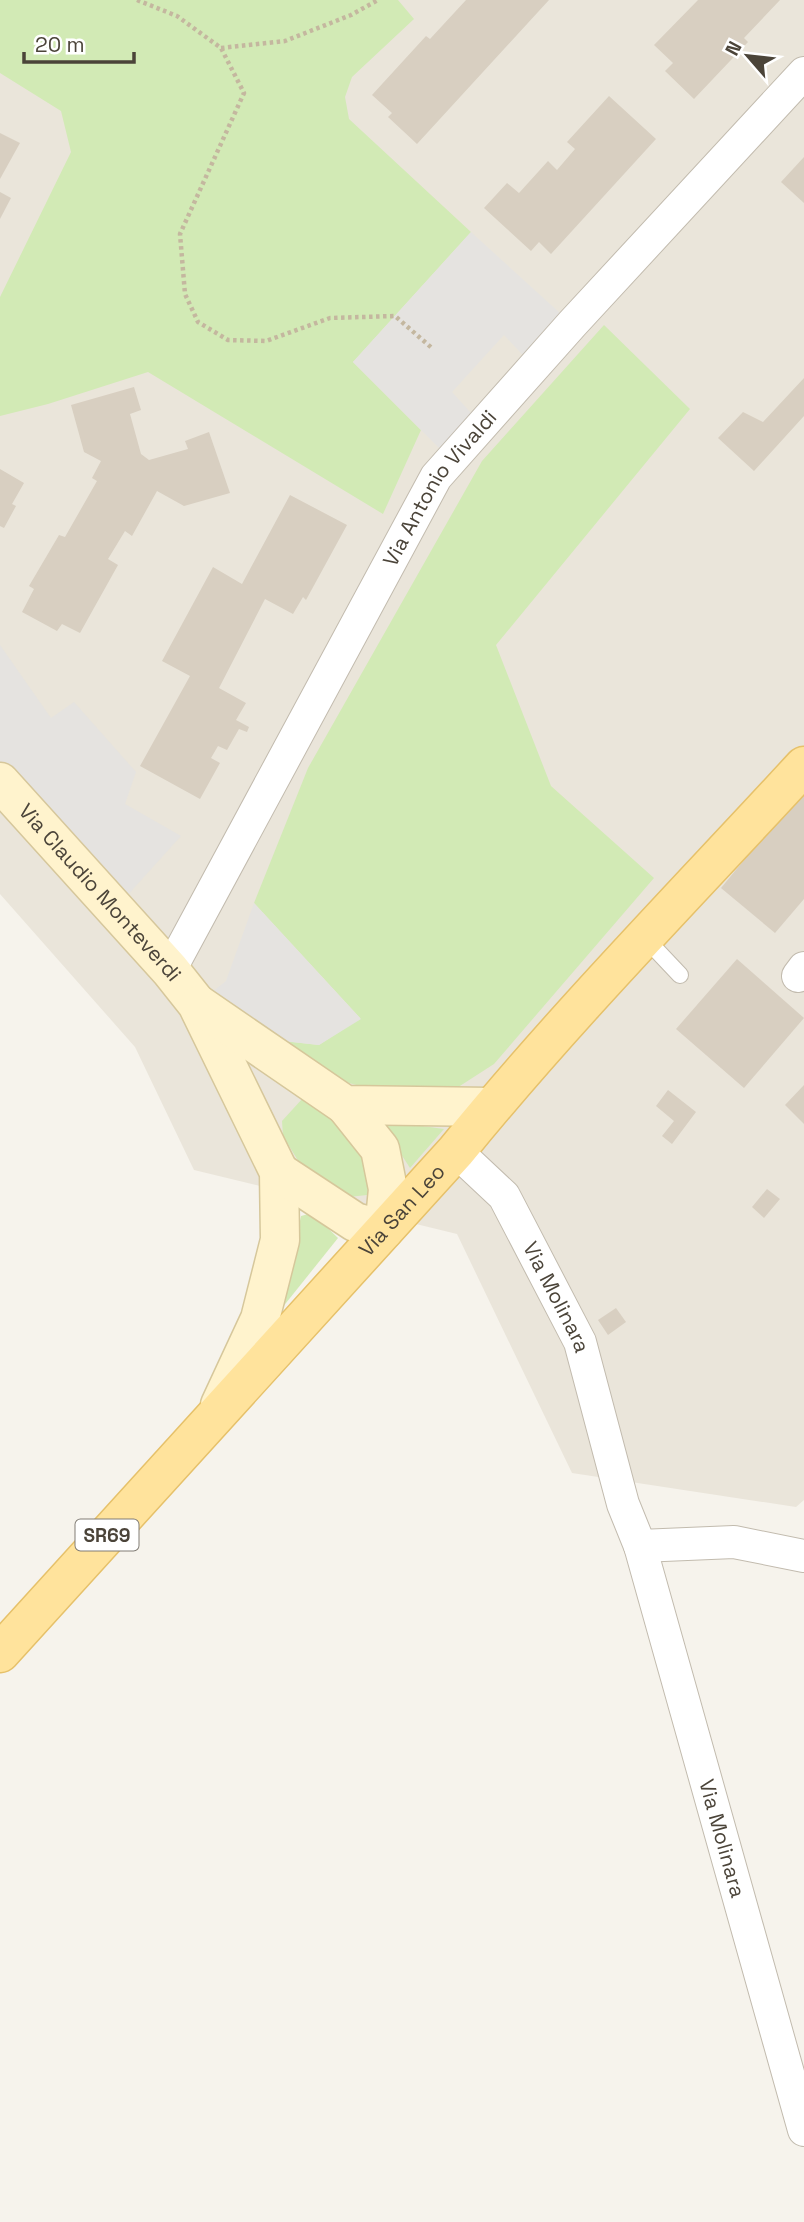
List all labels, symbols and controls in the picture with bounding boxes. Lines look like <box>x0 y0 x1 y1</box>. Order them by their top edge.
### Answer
scale bar <box>24 21 135 65</box>
north arrow <box>713 21 783 91</box>
text: 20 m <box>35 31 85 58</box>
text: N <box>719 37 747 60</box>
street label: Via Antonio Vivaldi <box>376 404 502 571</box>
street label: Via Claudio Monteverdi <box>13 798 188 987</box>
street label: Via San Leo <box>353 1158 451 1262</box>
street label: Via Molinara <box>517 1237 596 1355</box>
road number: SR69 <box>76 1520 138 1550</box>
street label: Via Molinara <box>693 1776 752 1900</box>

